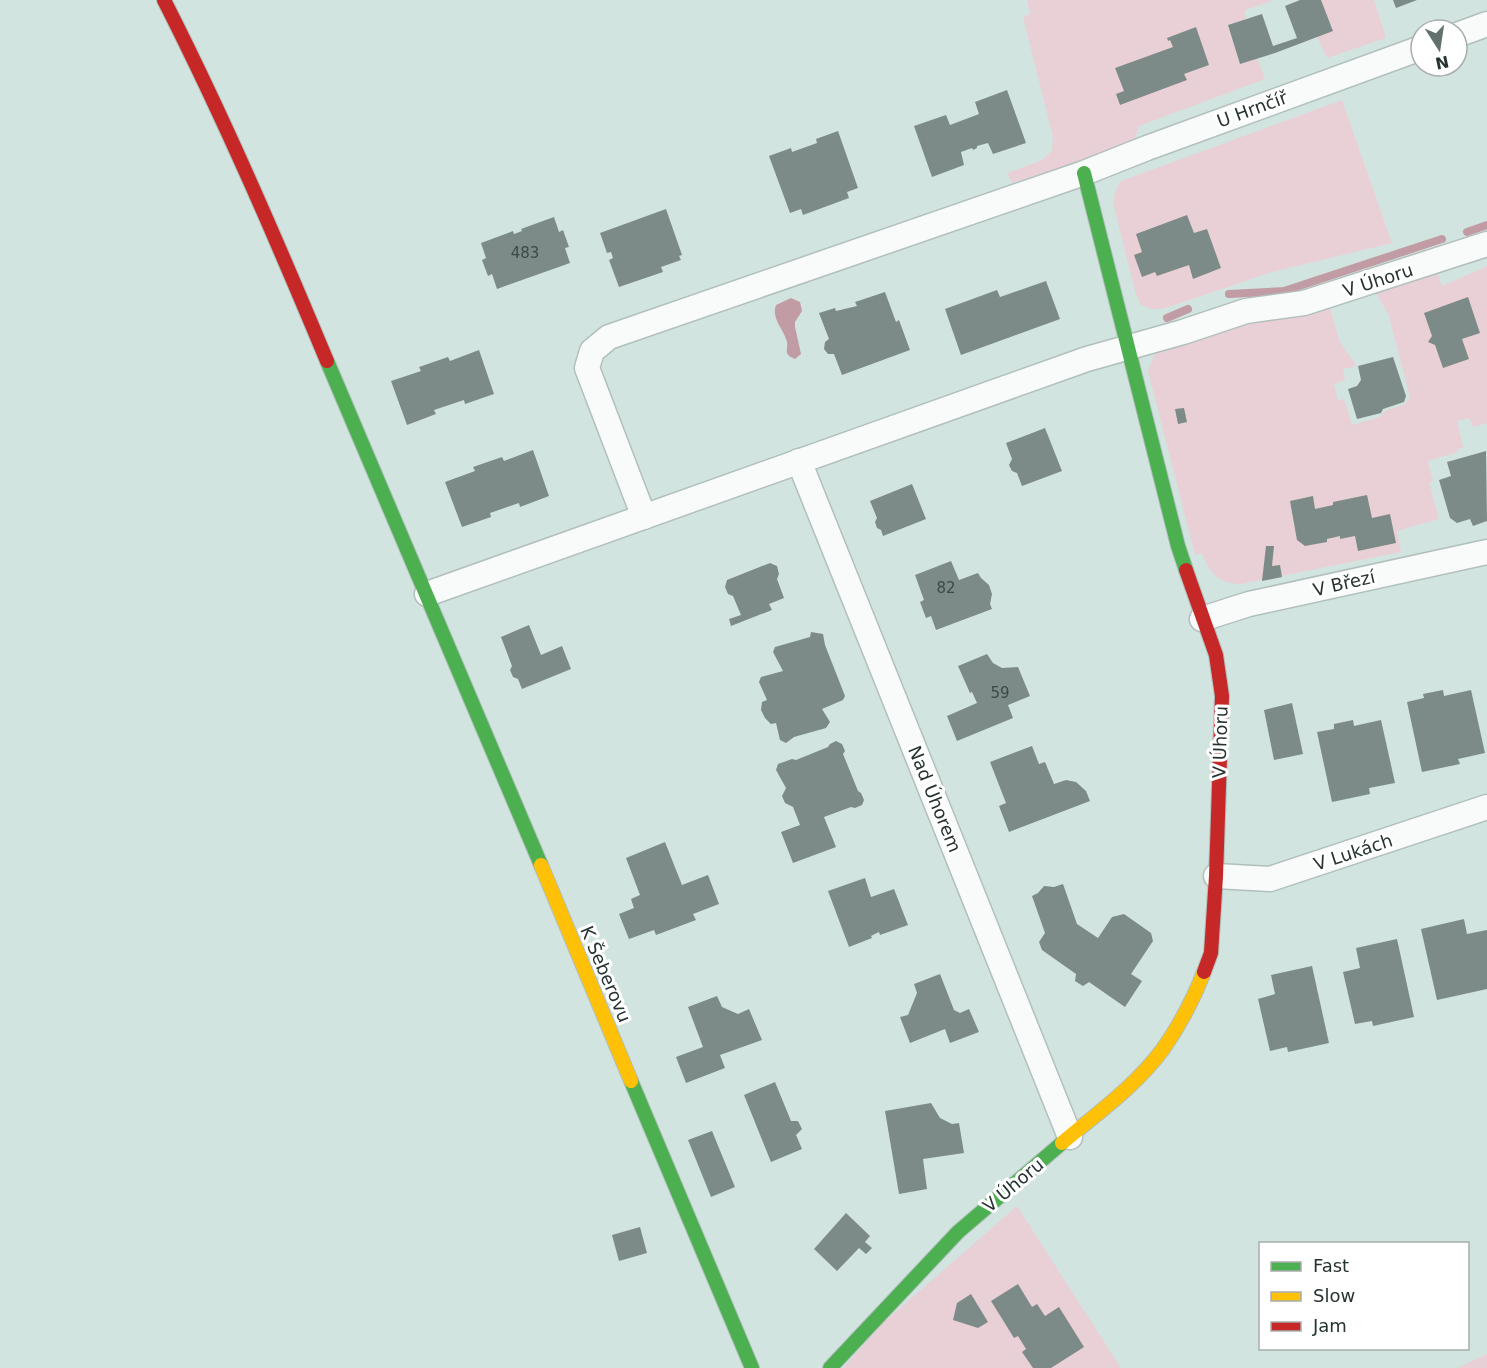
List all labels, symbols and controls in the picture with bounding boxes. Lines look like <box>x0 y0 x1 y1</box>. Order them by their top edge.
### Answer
north arrow <box>1409 18 1469 78</box>
text: N <box>1433 51 1451 73</box>
street label: U Hrnčíř <box>1214 86 1291 131</box>
house number: 483 <box>511 244 539 262</box>
street label: V Úhoru <box>1340 259 1416 301</box>
street label: V Březí <box>1311 565 1378 600</box>
house number: 82 <box>936 579 956 597</box>
house number: 59 <box>990 684 1010 702</box>
street label: V Úhoru <box>1208 705 1232 779</box>
street label: Nad Úhorem <box>904 743 966 855</box>
street label: V Lukách <box>1311 829 1395 875</box>
street label: K Šeberovu <box>576 923 636 1025</box>
street label: V Úhoru <box>978 1154 1048 1216</box>
legend <box>1259 1242 1469 1350</box>
text: Fast <box>1313 1255 1349 1276</box>
text: Slow <box>1313 1285 1355 1306</box>
text: Jam <box>1312 1315 1347 1336</box>

